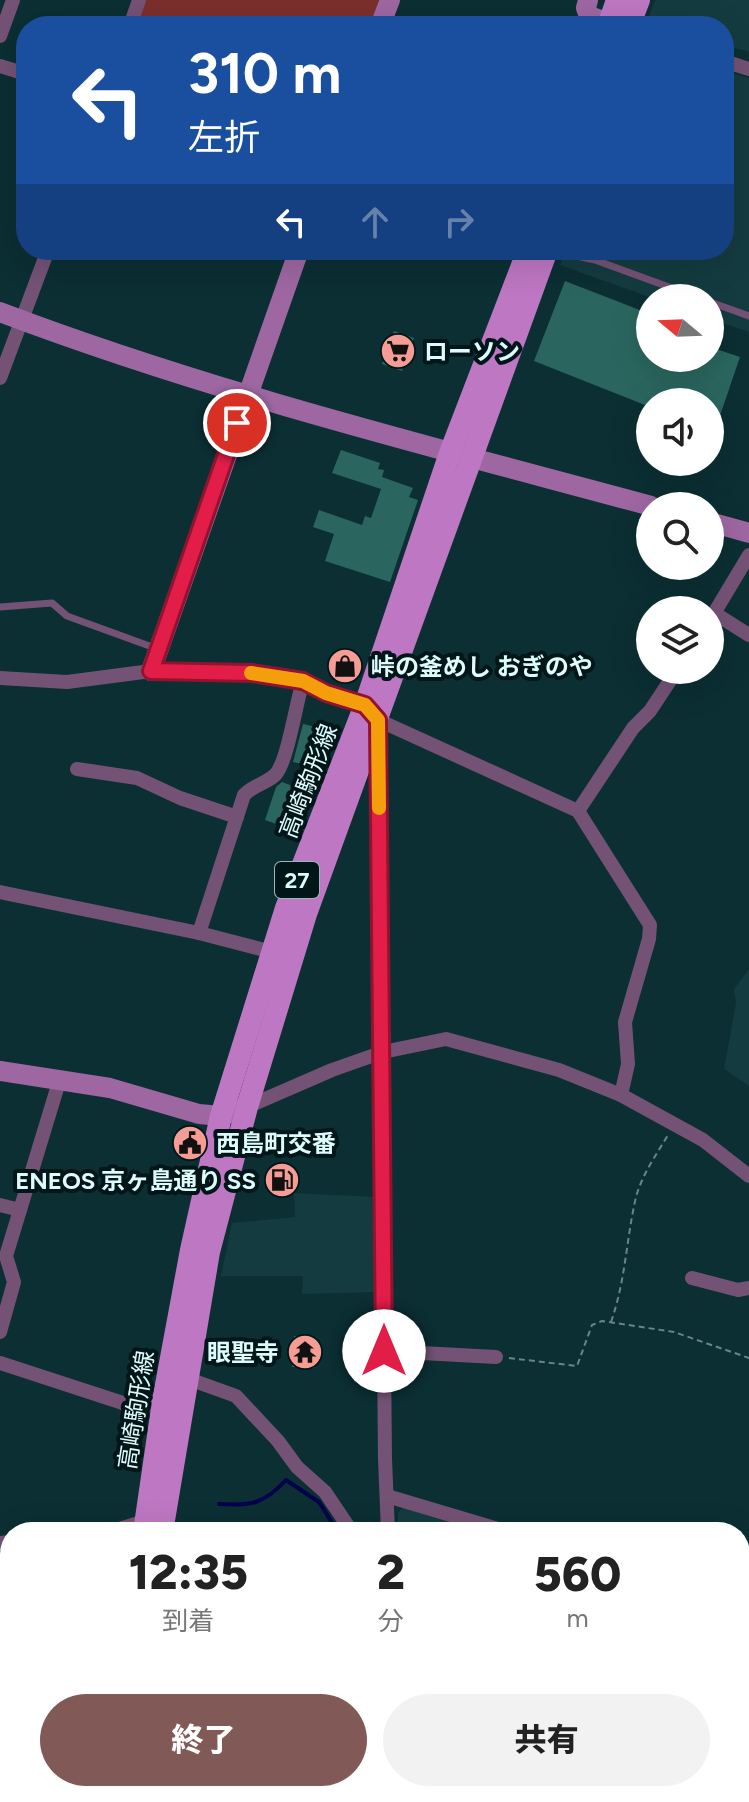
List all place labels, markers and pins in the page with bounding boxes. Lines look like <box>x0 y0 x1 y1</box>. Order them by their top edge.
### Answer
supermarket icon: ローソン <box>379 332 417 370</box>
place label: ローソン <box>424 337 520 366</box>
pin <box>203 389 271 457</box>
shop icon: 峠の釜めし おぎのや <box>326 647 364 685</box>
place label: 峠の釜めし おぎのや <box>371 652 593 681</box>
public building icon: 西島町交番 <box>171 1124 209 1162</box>
place label: 西島町交番 <box>216 1129 336 1158</box>
fuel station icon: ENEOS 京ヶ島通り SS <box>263 1161 301 1199</box>
place label: ENEOS 京ヶ島通り SS <box>15 1166 256 1195</box>
temple icon: 眼聖寺 <box>286 1333 324 1371</box>
place label: 眼聖寺 <box>207 1338 279 1367</box>

